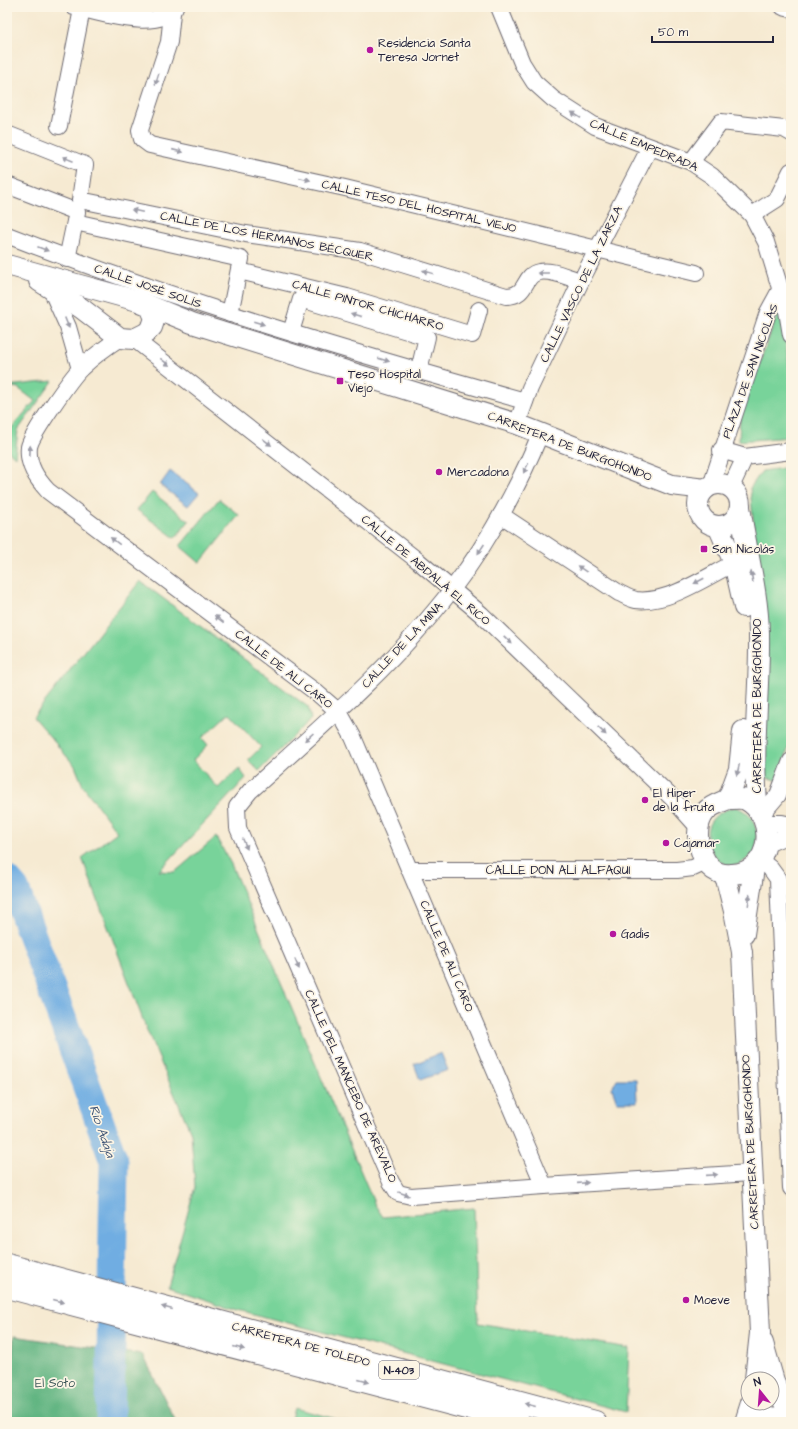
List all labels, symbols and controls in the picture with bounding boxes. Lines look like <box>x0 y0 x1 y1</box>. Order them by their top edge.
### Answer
scale bar <box>652 18 773 44</box>
text: 50 m <box>658 24 689 41</box>
place label: Residencia Santa Teresa Jornet <box>378 35 471 66</box>
marker: Residencia Santa Teresa Jornet <box>365 45 375 55</box>
one-way arrow <box>153 74 159 86</box>
one-way arrow <box>571 111 581 119</box>
street label: CALLE EMPEDRADA <box>587 115 701 176</box>
one-way arrow <box>172 149 185 155</box>
one-way arrow <box>62 155 74 161</box>
street label: CALLE TESO DEL HOSPITAL VIEJO <box>320 176 518 237</box>
one-way arrow <box>299 177 312 183</box>
street label: CALLE VASCO DE LA ZARZA <box>536 203 627 365</box>
street label: CALLE DE LOS HERMANOS BÉCQUER <box>159 207 375 266</box>
one-way arrow <box>130 208 143 214</box>
one-way arrow <box>38 247 50 253</box>
street label: CALLE JOSÉ SOLÍS <box>92 260 204 313</box>
one-way arrow <box>422 269 434 275</box>
one-way arrow <box>537 269 549 276</box>
street label: CALLE PINTOR CHICHARRO <box>290 276 446 335</box>
street label: PLAZA DE SAN NICOLÁS <box>718 301 783 441</box>
one-way arrow <box>349 312 361 318</box>
one-way arrow <box>64 317 70 329</box>
one-way arrow <box>254 320 266 326</box>
one-way arrow <box>378 357 390 363</box>
one-way arrow <box>159 358 170 367</box>
place label: Teso Hospital Viejo <box>348 366 421 397</box>
marker: Teso Hospital Viejo <box>335 376 345 386</box>
street label: CARRETERA DE BURGOHONDO <box>485 407 654 486</box>
one-way arrow <box>262 438 273 447</box>
one-way arrow <box>27 445 34 457</box>
one-way arrow <box>522 463 529 474</box>
place label: Mercadona <box>447 464 509 481</box>
marker: Mercadona <box>434 467 444 477</box>
street label: CALLE DE ABDALÁ EL RICO <box>357 511 494 630</box>
one-way arrow <box>110 537 121 545</box>
place label: San Nicolás <box>712 541 774 558</box>
one-way arrow <box>477 543 485 554</box>
marker: San Nicolás <box>699 544 709 554</box>
one-way arrow <box>577 565 587 573</box>
one-way arrow <box>749 571 755 583</box>
one-way arrow <box>693 578 705 584</box>
street label: CALLE DE LA MINA <box>358 598 447 692</box>
one-way arrow <box>214 615 225 623</box>
street label: CARRETERA DE BURGOHONDO <box>749 619 766 793</box>
street label: CALLE DE ALÍ CARO <box>231 626 336 713</box>
one-way arrow <box>503 635 513 645</box>
one-way arrow <box>596 726 607 735</box>
one-way arrow <box>304 733 315 742</box>
one-way arrow <box>735 764 741 776</box>
place label: El Hiper de la fruta <box>653 785 714 816</box>
marker: El Hiper de la fruta <box>640 795 650 805</box>
place label: Cajamar <box>674 835 719 852</box>
marker: Cajamar <box>661 838 671 848</box>
one-way arrow <box>242 839 248 850</box>
street label: CALLE DON ALÍ ALFAQUI <box>486 862 630 879</box>
one-way arrow <box>746 894 752 906</box>
street label: CALLE DE ALÍ CARO <box>415 898 478 1015</box>
place label: Gadis <box>621 926 649 943</box>
marker: Gadis <box>608 929 618 939</box>
one-way arrow <box>294 958 300 969</box>
street label: CALLE DEL MANCEBO DE ARÉVALO <box>300 987 401 1185</box>
street label: CARRETERA DE BURGOHONDO <box>737 1054 764 1230</box>
water label: Río Adaja <box>85 1103 120 1161</box>
one-way arrow <box>706 1171 718 1178</box>
one-way arrow <box>577 1180 590 1186</box>
one-way arrow <box>398 1191 410 1197</box>
place label: Moeve <box>694 1292 730 1309</box>
marker: Moeve <box>681 1295 691 1305</box>
one-way arrow <box>54 1298 66 1304</box>
one-way arrow <box>160 1305 173 1311</box>
street label: CARRETERA DE TOLEDO <box>230 1318 372 1371</box>
one-way arrow <box>233 1345 245 1351</box>
road number: N-403 <box>379 1361 419 1379</box>
north arrow <box>740 1371 780 1411</box>
text: N <box>752 1374 763 1390</box>
park label: El Soto <box>35 1375 75 1392</box>
one-way arrow <box>358 1379 370 1385</box>
one-way arrow <box>524 1402 536 1408</box>

